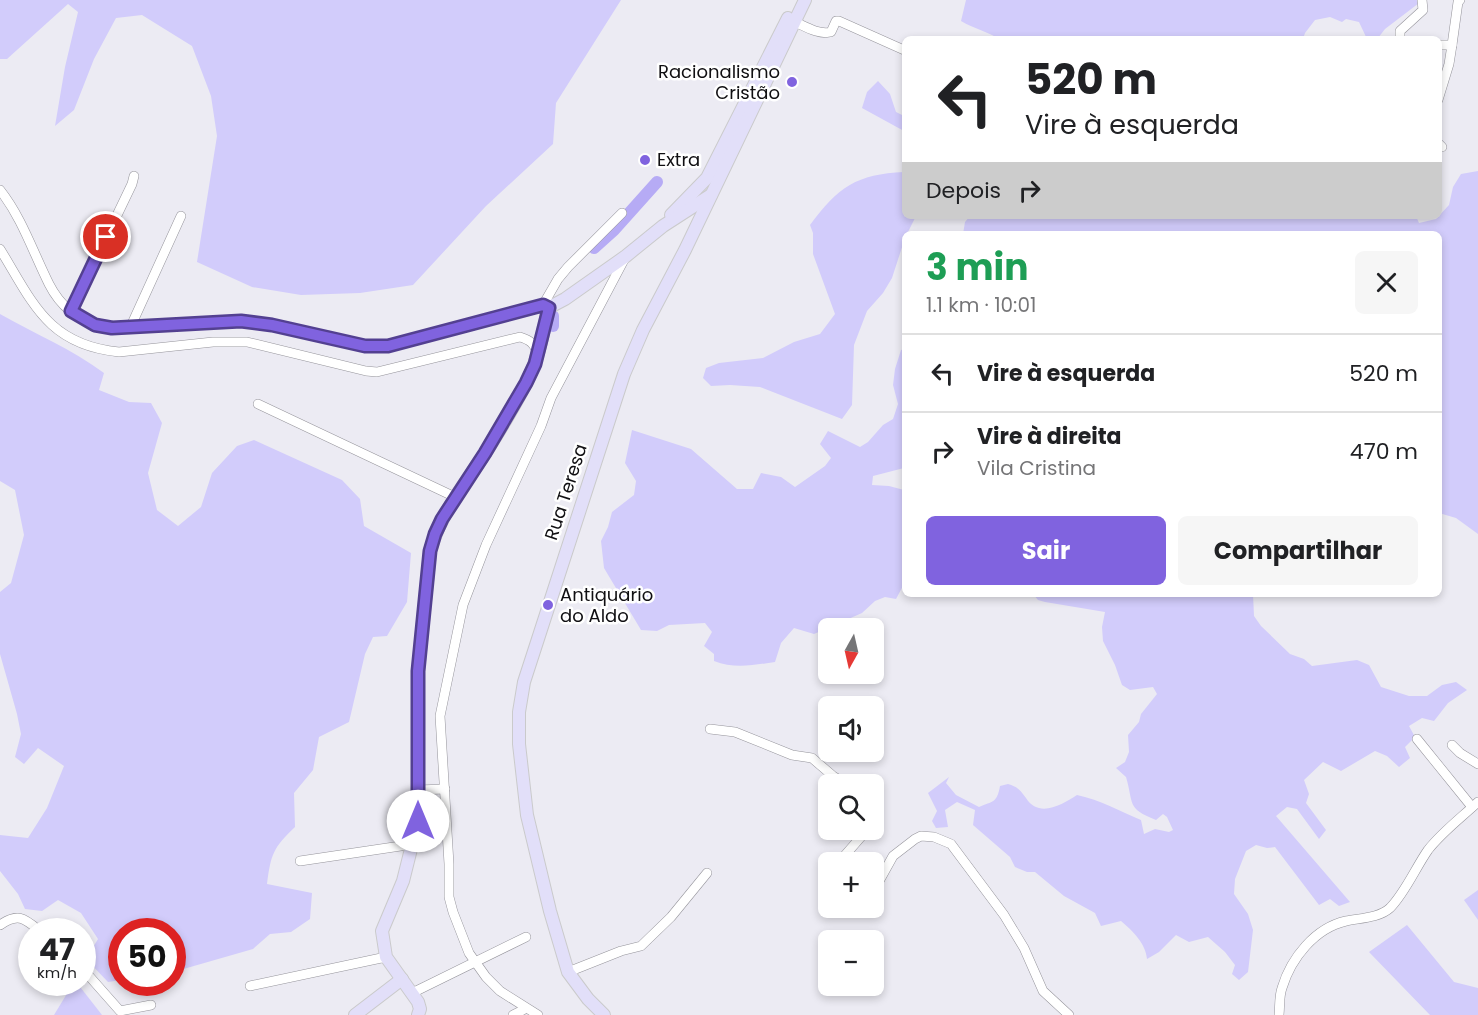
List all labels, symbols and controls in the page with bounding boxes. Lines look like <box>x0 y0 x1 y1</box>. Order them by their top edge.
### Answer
text: 520 m <box>1025 50 1157 109</box>
place label: Racionalismo Cristão <box>658 59 780 105</box>
icon: left <box>926 60 1004 138</box>
marker: Racionalismo Cristão <box>785 75 799 89</box>
text: Vire à esquerda <box>1025 106 1239 143</box>
place label: Extra <box>657 147 700 172</box>
marker: Extra <box>638 153 652 167</box>
icon: right <box>1013 174 1046 207</box>
text: Depois <box>926 175 1001 206</box>
pin <box>80 211 131 262</box>
icon: arrive <box>89 220 122 253</box>
text: 3 min <box>926 242 1028 293</box>
button: close <box>1355 251 1418 314</box>
text: 1.1 km · 10:01 <box>926 291 1036 319</box>
icon: left <box>926 357 959 390</box>
text: Vire à esquerda <box>977 358 1155 389</box>
text: 520 m <box>1349 358 1418 389</box>
text: Vire à direita <box>977 421 1122 452</box>
icon: right <box>926 435 959 468</box>
text: 470 m <box>1350 436 1418 467</box>
street label: Rua Teresa <box>538 441 593 543</box>
text: Vila Cristina <box>977 454 1096 482</box>
button: Sair <box>926 516 1166 585</box>
button: Compartilhar <box>1178 516 1418 585</box>
place label: Antiquário do Aldo <box>560 582 653 628</box>
marker: Antiquário do Aldo <box>541 598 555 612</box>
north arrow <box>818 618 884 684</box>
map controls <box>818 618 884 996</box>
button: sound <box>818 696 884 762</box>
button: search <box>818 774 884 840</box>
position arrow <box>386 789 450 853</box>
button: + <box>818 852 884 918</box>
speed limit sign: 50 <box>108 918 186 996</box>
text: 47 <box>39 928 75 971</box>
button: − <box>818 930 884 996</box>
text: km/h <box>37 962 77 983</box>

